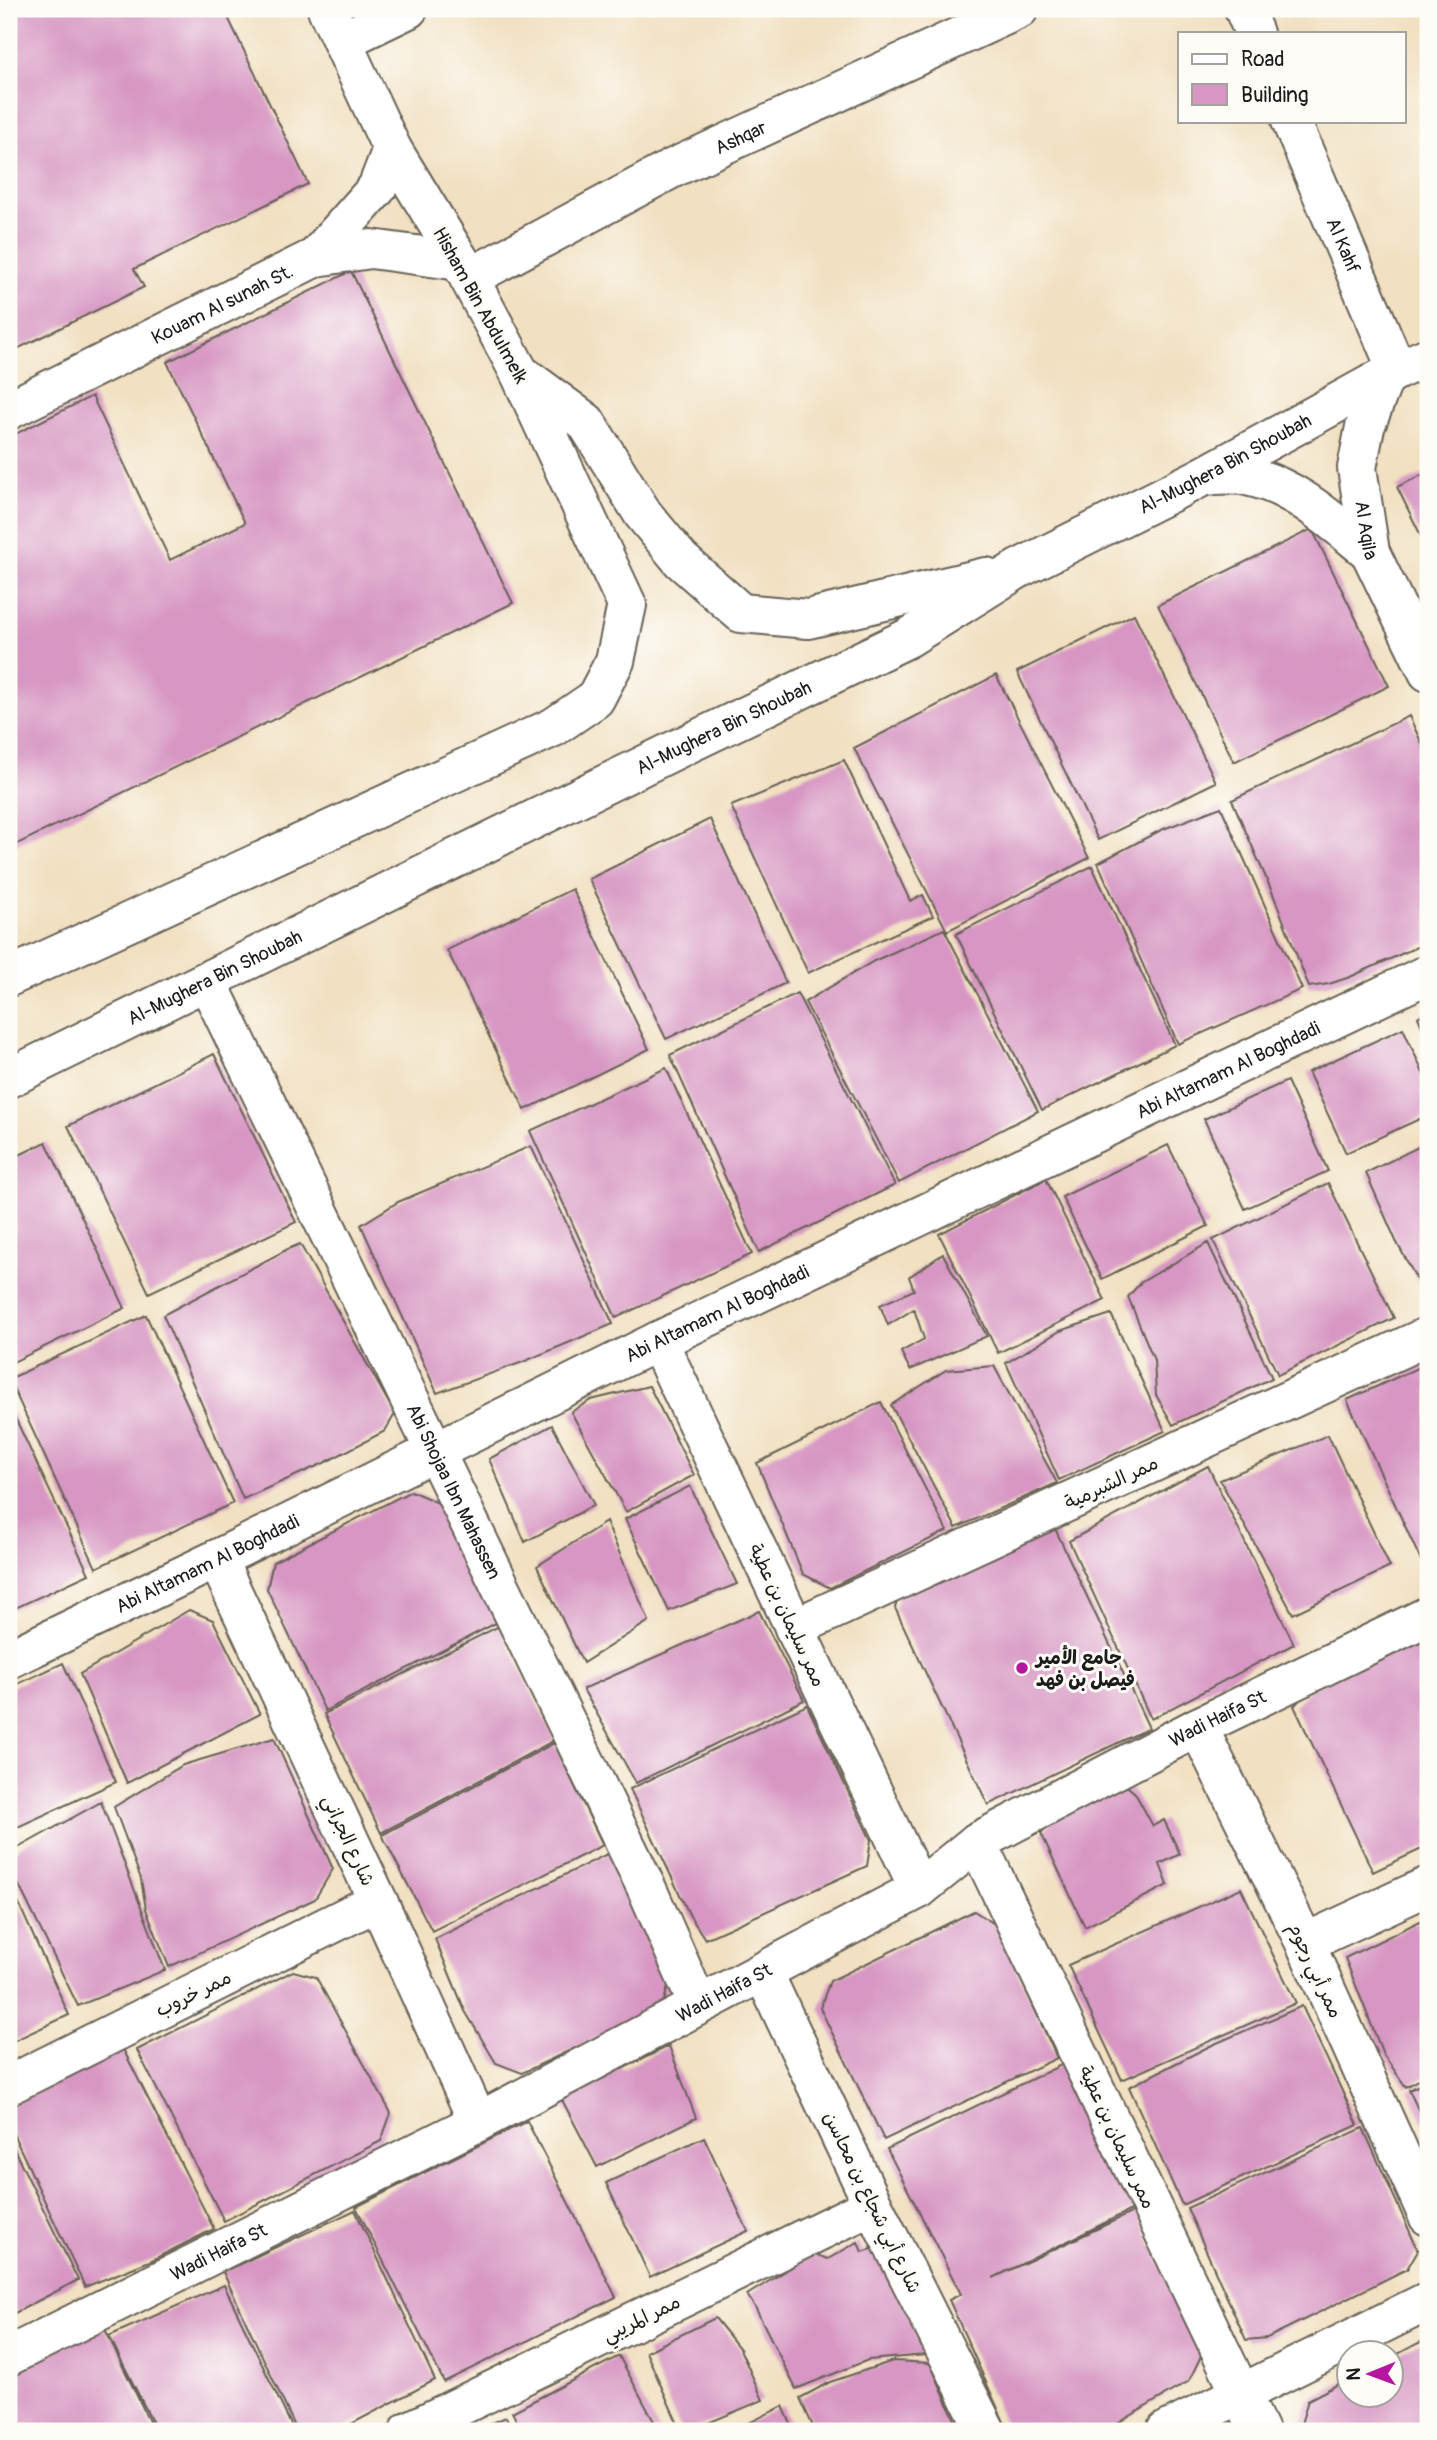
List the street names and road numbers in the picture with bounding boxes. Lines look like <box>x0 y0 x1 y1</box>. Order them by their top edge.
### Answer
street label: Ashqar <box>711 116 771 160</box>
street label: Al Kahf <box>1321 214 1365 277</box>
street label: Hisham Bin Abdulmelk <box>427 223 533 388</box>
street label: Kouam Al sunah St. <box>148 259 297 350</box>
street label: Al-Mughera Bin Shoubah <box>1135 408 1316 520</box>
street label: Al Aqila <box>1349 499 1383 564</box>
street label: Al-Mughera Bin Shoubah <box>632 675 815 780</box>
street label: Al-Mughera Bin Shoubah <box>124 925 306 1031</box>
street label: Abi Altamam Al Boghdadi <box>1132 1016 1324 1124</box>
street label: Abi Altamam Al Boghdadi <box>622 1260 813 1368</box>
street label: Abi Shojaa Ibn Mahassen <box>401 1400 506 1583</box>
street label: ممر الشبرمية <box>1061 1451 1162 1515</box>
street label: Abi Altamam Al Boghdadi <box>112 1509 303 1619</box>
street label: ممر سليمان بن عطية <box>743 1540 831 1691</box>
street label: Wadi Haifa St <box>1165 1685 1270 1753</box>
street label: شارع الجراني <box>313 1791 380 1892</box>
street label: ممر أبي رجوم <box>1279 1919 1348 2024</box>
street label: Wadi Haifa St <box>672 1958 776 2028</box>
street label: ممر خروب <box>152 1965 235 2023</box>
street label: ممر سليمان بن عطية <box>1073 2062 1161 2213</box>
street label: شارع أبي شجاع بن محاسن <box>814 2108 926 2299</box>
street label: Wadi Haifa St <box>167 2218 271 2287</box>
street label: ممر المريبي <box>599 2290 686 2352</box>

